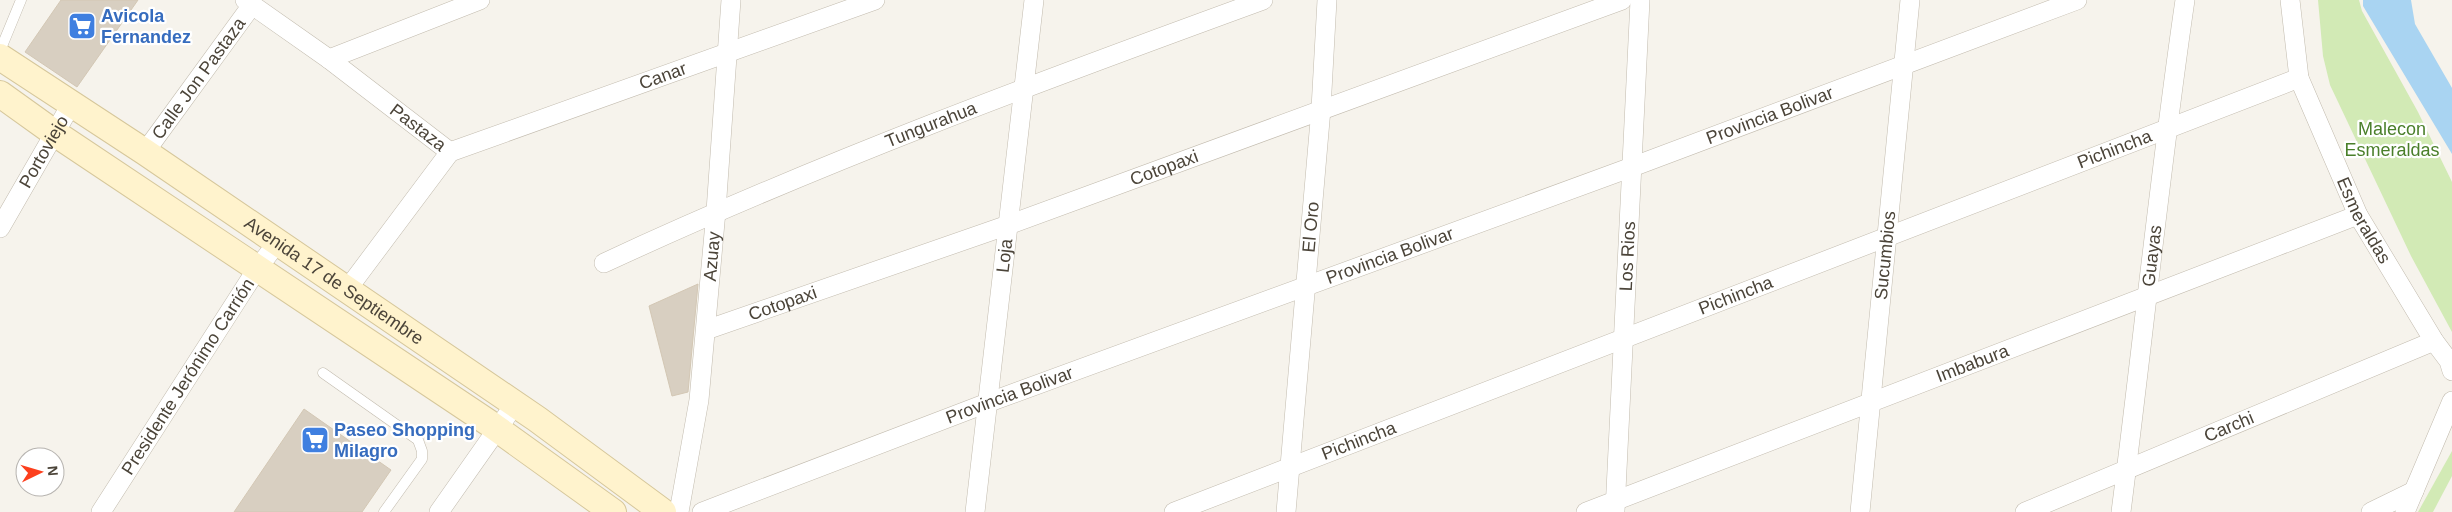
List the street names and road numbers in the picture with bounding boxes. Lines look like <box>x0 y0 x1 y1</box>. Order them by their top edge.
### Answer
street label: Calle Jon Pastaza <box>148 13 250 143</box>
street label: Canar <box>636 58 689 94</box>
street label: Provincia Bolivar <box>1703 82 1836 148</box>
street label: Tungurahua <box>882 97 980 151</box>
street label: Pastaza <box>386 100 451 156</box>
street label: Portoviejo <box>15 112 73 191</box>
street label: Pichincha <box>2074 125 2155 173</box>
street label: Cotopaxi <box>1127 146 1201 189</box>
street label: Esmeraldas <box>2333 174 2395 267</box>
street label: El Oro <box>1299 201 1323 253</box>
street label: Sucumbios <box>1871 210 1899 301</box>
street label: Avenida 17 de Septiembre <box>241 213 427 349</box>
street label: Los Rios <box>1616 221 1639 292</box>
street label: Provincia Bolivar <box>1323 223 1456 288</box>
street label: Guayas <box>2138 224 2165 288</box>
street label: Azuay <box>700 231 724 282</box>
street label: Loja <box>993 237 1017 274</box>
street label: Pichincha <box>1696 272 1777 319</box>
street label: Presidente Jerónimo Carrión <box>118 275 258 478</box>
street label: Cotopaxi <box>746 282 819 325</box>
street label: Imbabura <box>1933 340 2012 386</box>
street label: Provincia Bolivar <box>943 362 1076 428</box>
street label: Carchi <box>2201 407 2257 446</box>
street label: Pichincha <box>1319 417 1400 464</box>

